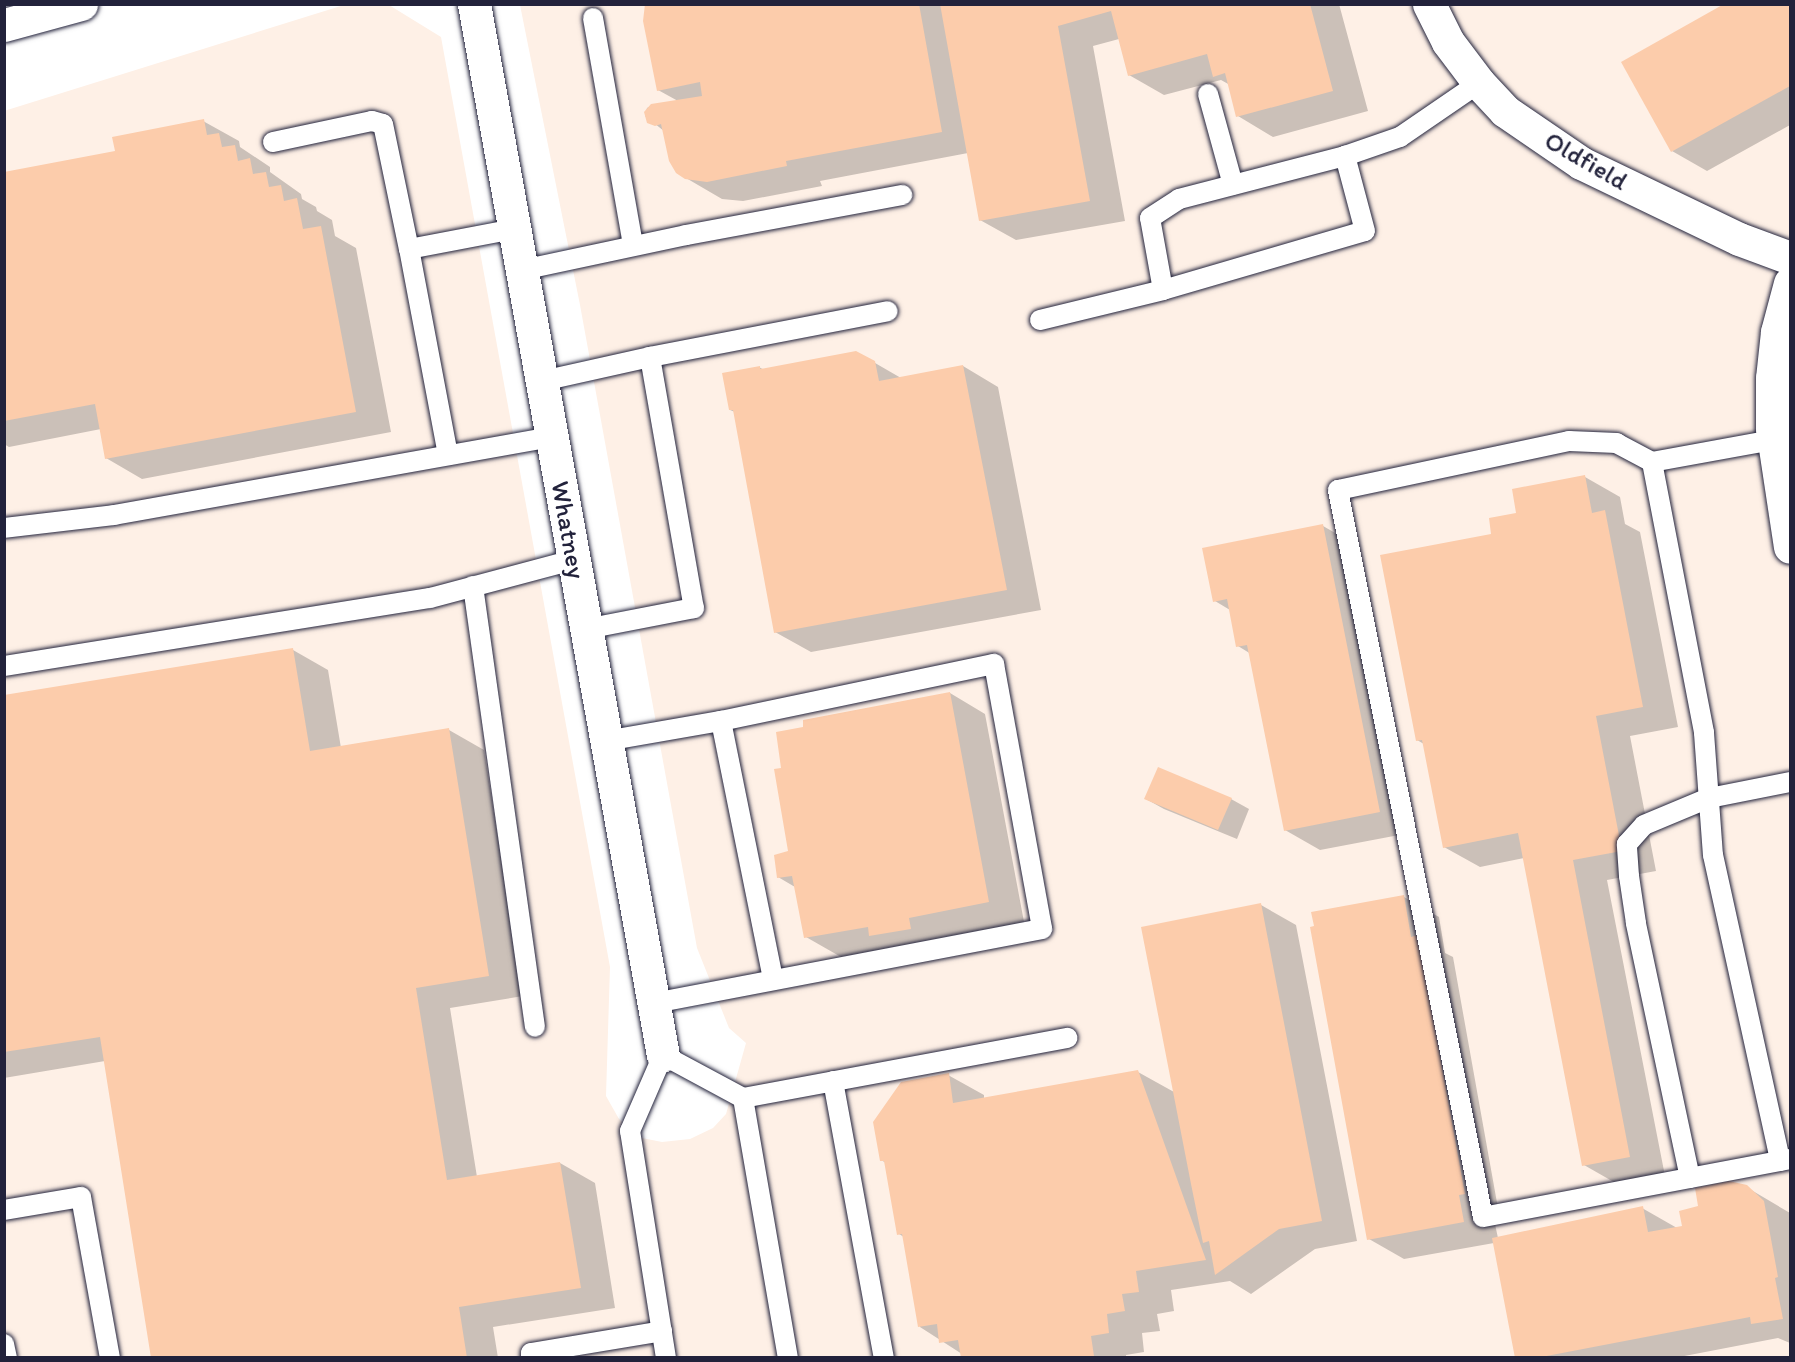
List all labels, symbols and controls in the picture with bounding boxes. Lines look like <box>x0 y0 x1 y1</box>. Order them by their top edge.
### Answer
street label: Oldfield <box>1539 125 1633 197</box>
street label: Whatney <box>544 479 592 581</box>

